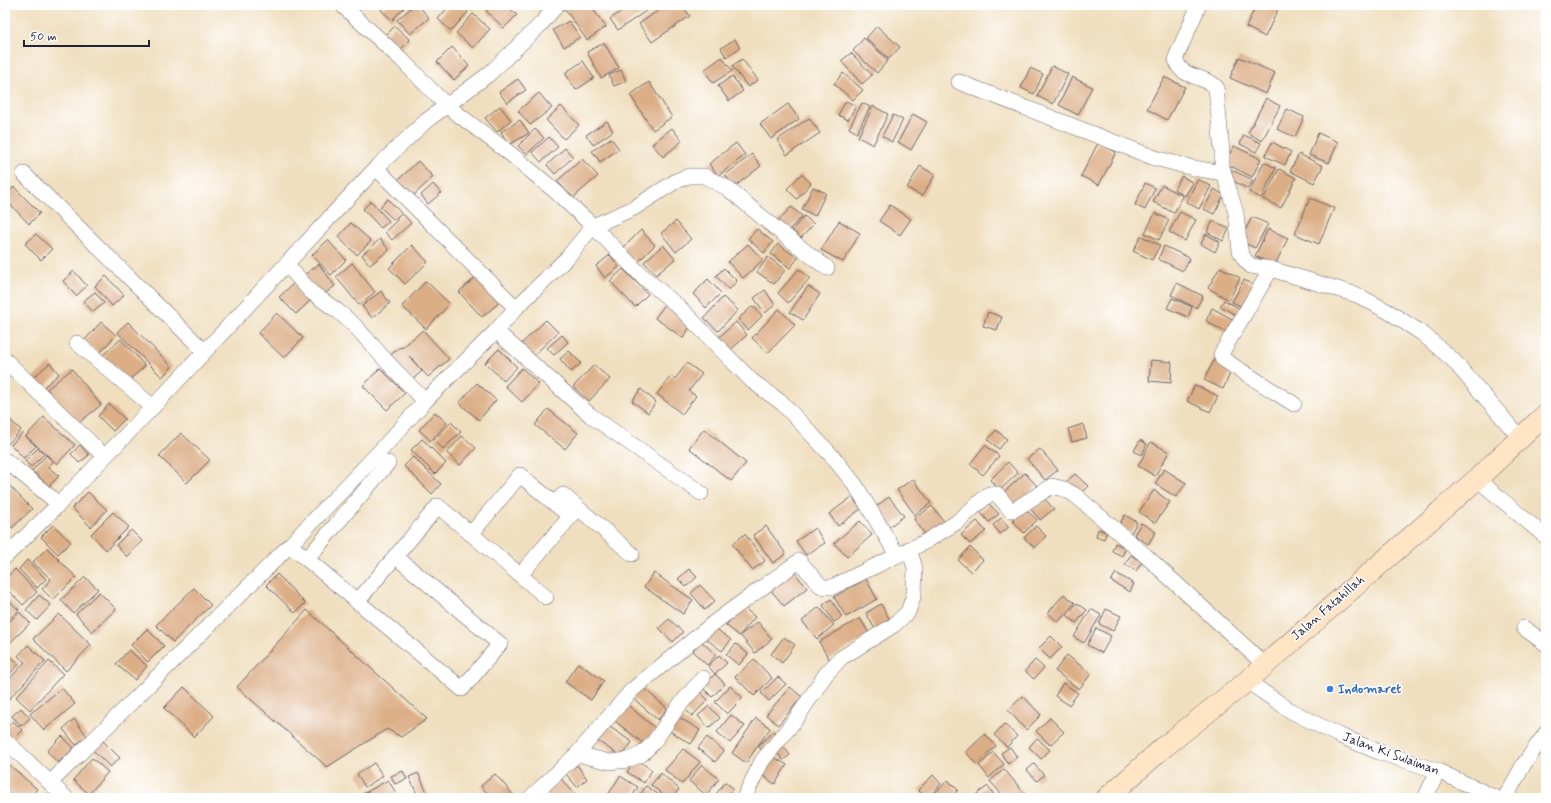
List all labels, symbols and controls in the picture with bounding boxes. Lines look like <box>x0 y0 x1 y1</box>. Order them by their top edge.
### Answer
scale bar <box>24 22 149 48</box>
text: 50 m <box>30 29 57 45</box>
street label: Jalan Fatahillah <box>1288 571 1368 645</box>
place label: Indomaret <box>1338 681 1401 698</box>
marker: Indomaret <box>1325 684 1335 694</box>
street label: Jalan Ki Sulaiman <box>1340 729 1442 779</box>

